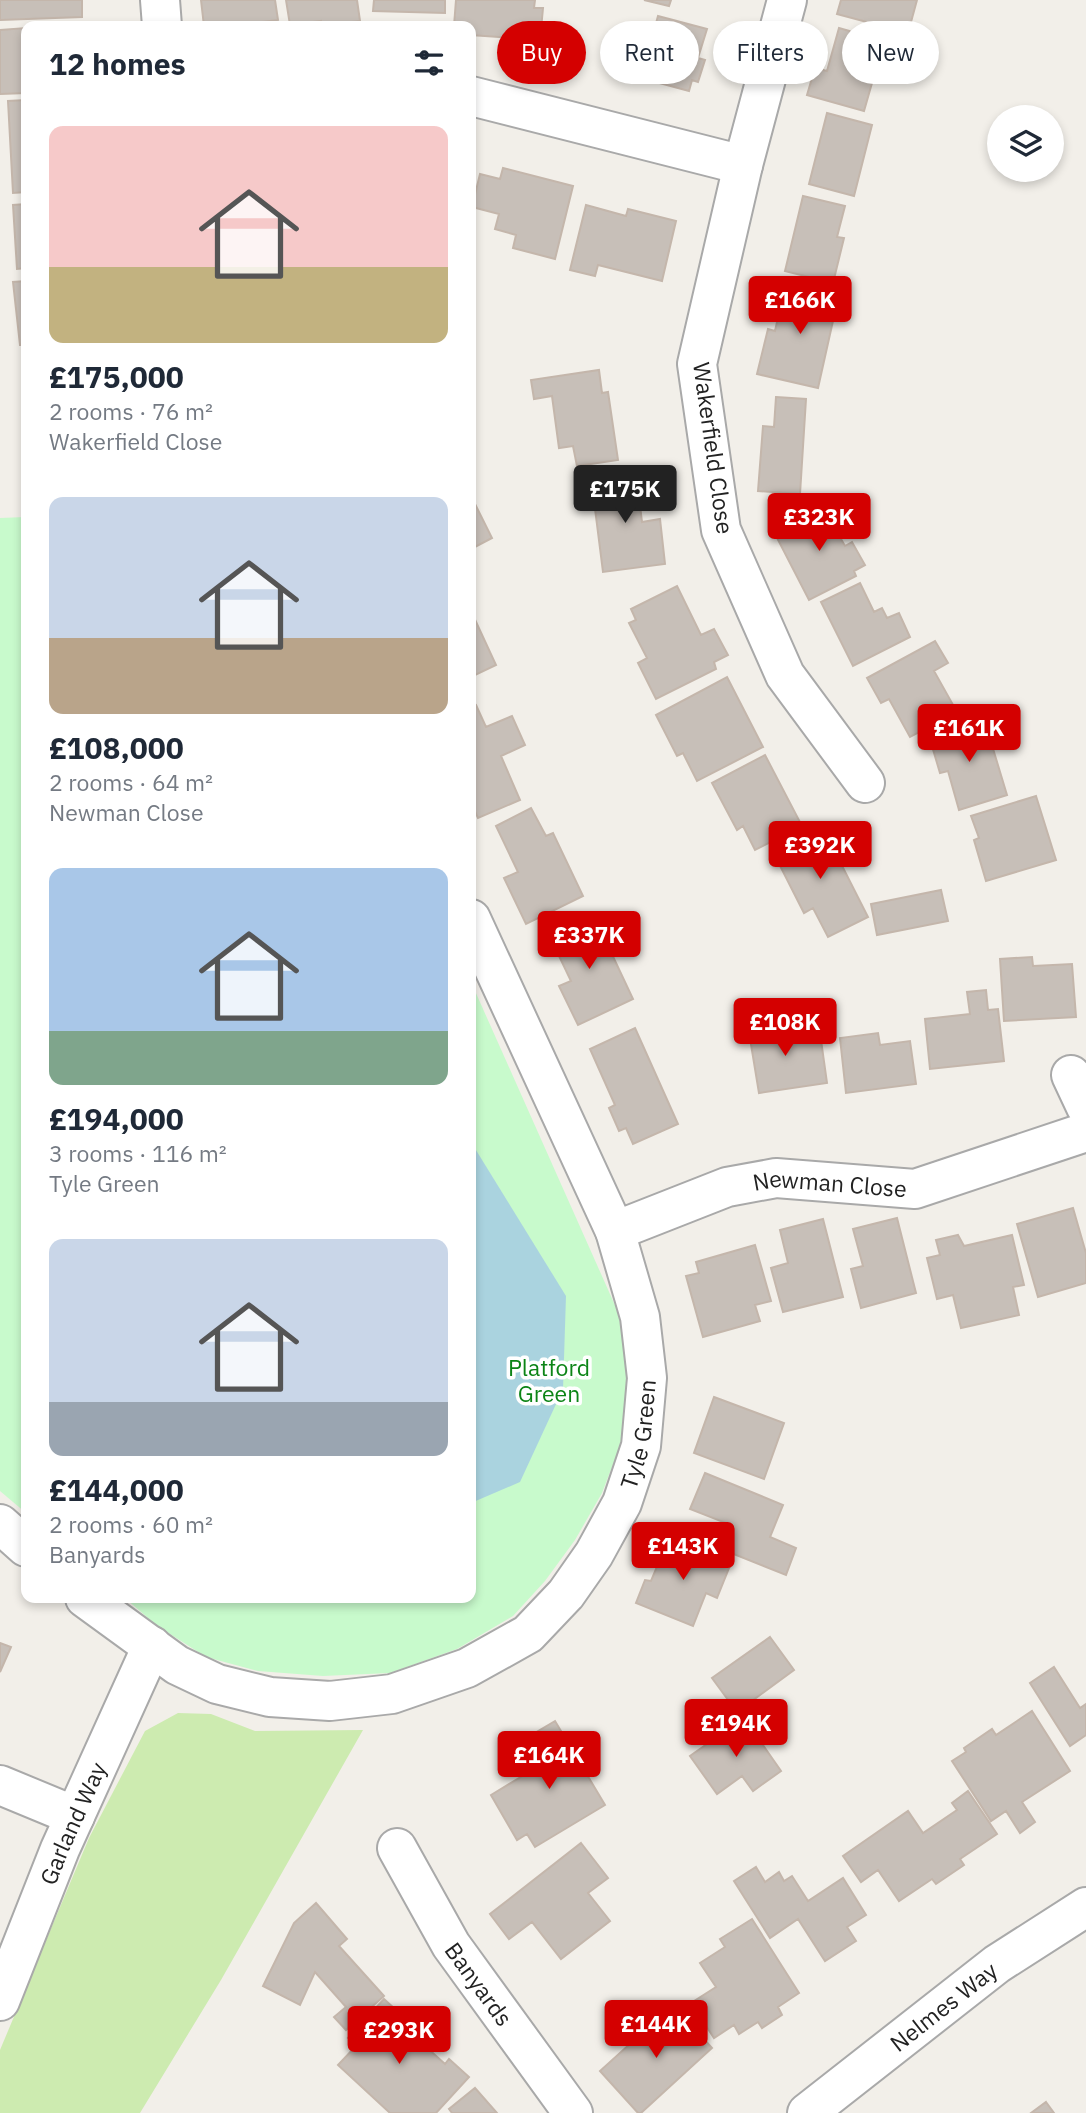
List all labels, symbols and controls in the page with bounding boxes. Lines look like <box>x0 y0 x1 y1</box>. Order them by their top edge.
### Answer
chip: Buy <box>497 21 586 84</box>
chip: Rent <box>600 21 699 84</box>
chip: Filters <box>713 21 828 84</box>
chip: New <box>842 21 939 84</box>
text: 12 homes <box>49 44 186 83</box>
icon: filters <box>410 44 448 82</box>
map controls <box>987 105 1064 182</box>
button: layers <box>987 105 1064 182</box>
icon: home <box>186 171 312 297</box>
pin: £166K <box>751 276 849 336</box>
text: £166K <box>765 284 835 314</box>
text: £175,000 <box>49 357 184 396</box>
street label: Wakerfield Close <box>687 360 741 536</box>
text: 2 rooms · 76 m² <box>49 396 213 426</box>
text: Wakerfield Close <box>49 426 222 456</box>
pin: £175K <box>576 466 674 525</box>
text: £175K <box>590 473 660 503</box>
pin: £323K <box>770 494 868 553</box>
text: £323K <box>784 501 854 531</box>
icon: home <box>186 542 312 668</box>
pin: £161K <box>920 704 1018 764</box>
text: £161K <box>934 712 1004 742</box>
text: £108,000 <box>49 728 184 767</box>
text: 2 rooms · 64 m² <box>49 767 213 797</box>
text: Newman Close <box>49 797 204 827</box>
pin: £392K <box>771 822 869 881</box>
text: £392K <box>785 829 855 859</box>
pin: £337K <box>540 912 638 971</box>
icon: home <box>186 913 312 1039</box>
text: £337K <box>554 919 624 949</box>
pin: £108K <box>736 998 834 1058</box>
text: £108K <box>750 1006 820 1036</box>
text: £194,000 <box>49 1099 184 1138</box>
text: 3 rooms · 116 m² <box>49 1138 227 1168</box>
street label: Newman Close <box>750 1162 908 1203</box>
text: Tyle Green <box>49 1168 160 1198</box>
icon: home <box>186 1284 312 1410</box>
park label: Platford Green <box>508 1352 590 1408</box>
street label: Tyle Green <box>613 1378 662 1493</box>
text: £144,000 <box>49 1470 184 1509</box>
text: 2 rooms · 60 m² <box>49 1509 213 1539</box>
pin: £143K <box>634 1522 732 1582</box>
text: £143K <box>648 1530 718 1560</box>
text: Banyards <box>49 1539 145 1569</box>
pin: £194K <box>687 1700 785 1759</box>
text: £194K <box>701 1707 771 1737</box>
pin: £164K <box>500 1732 598 1791</box>
text: £164K <box>514 1739 584 1769</box>
street label: Garland Way <box>32 1757 113 1889</box>
street label: Banyards <box>439 1936 520 2032</box>
street label: Nelmes Way <box>883 1954 1003 2058</box>
pin: £144K <box>607 2000 705 2060</box>
pin: £293K <box>350 2007 448 2066</box>
text: £144K <box>621 2008 691 2038</box>
text: £293K <box>364 2014 434 2044</box>

